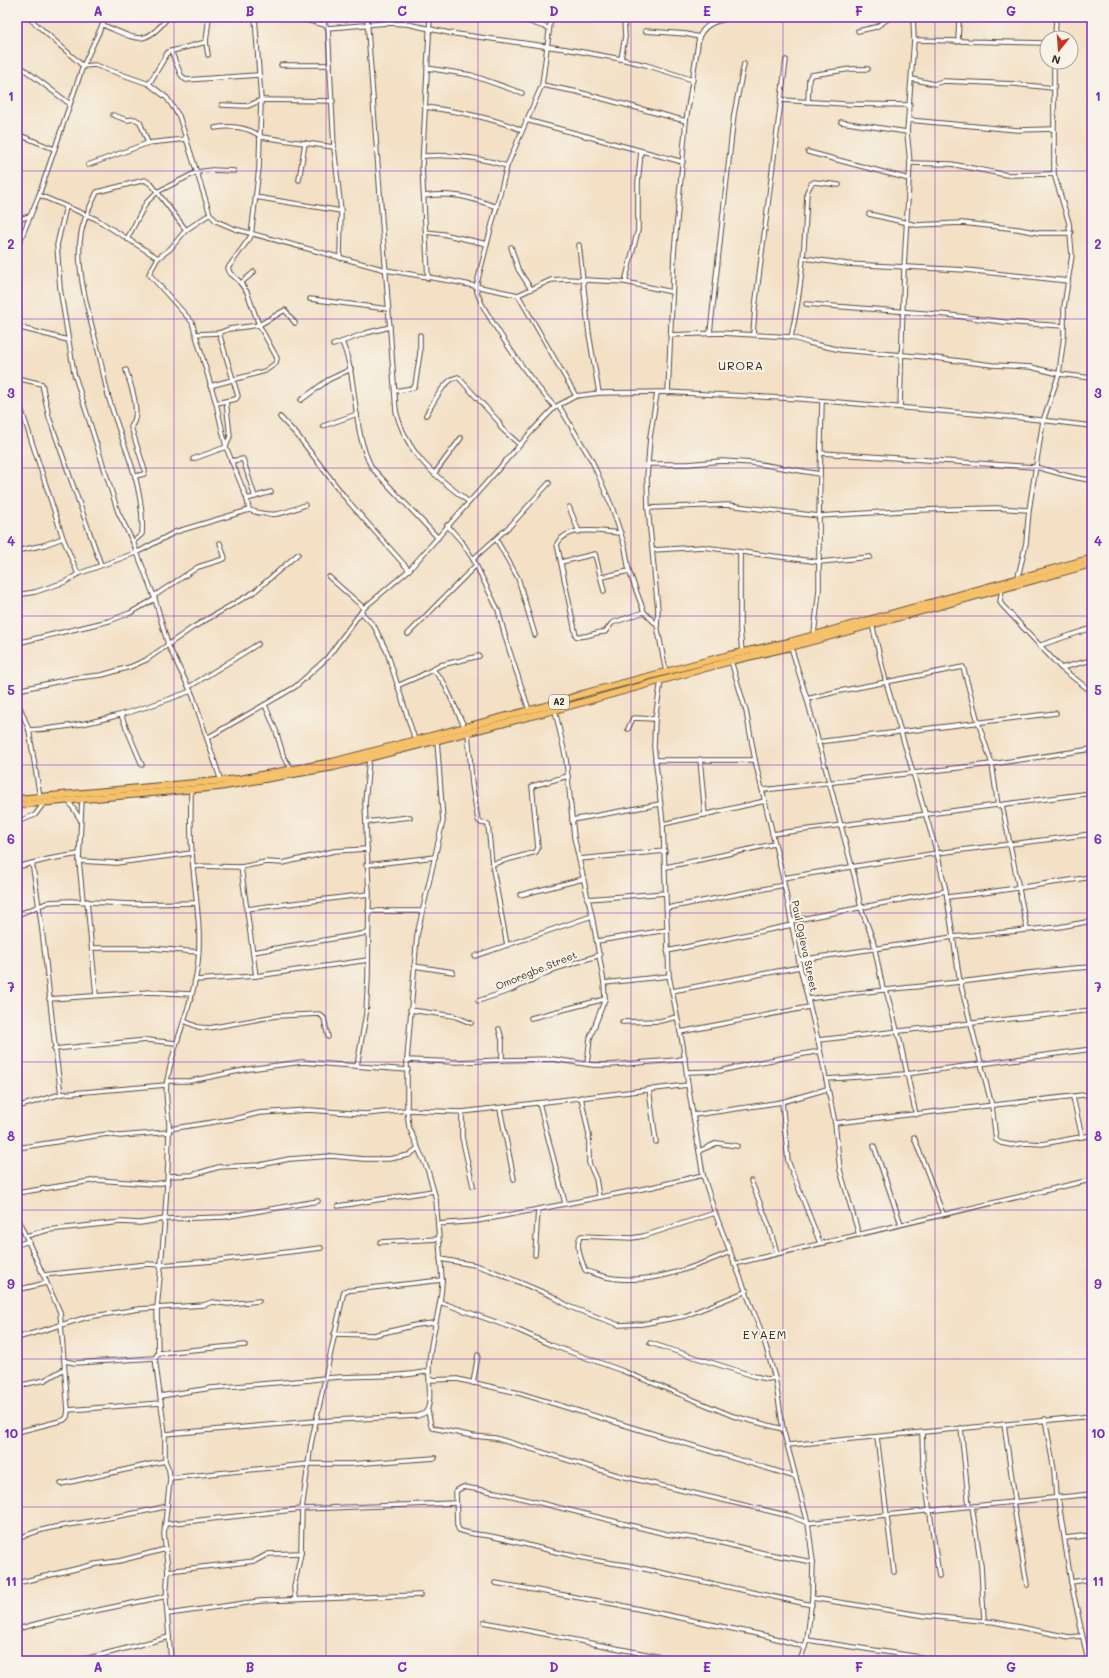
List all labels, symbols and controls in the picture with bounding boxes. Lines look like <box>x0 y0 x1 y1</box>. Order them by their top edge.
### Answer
text: A <box>93 2 103 19</box>
text: B <box>246 2 255 19</box>
text: C <box>397 2 407 19</box>
text: D <box>549 2 559 19</box>
text: E <box>703 2 711 19</box>
text: F <box>855 2 863 19</box>
text: G <box>1006 2 1016 19</box>
north arrow <box>1039 30 1079 70</box>
text: N <box>1050 52 1062 68</box>
text: 1 <box>8 87 14 104</box>
text: 1 <box>1095 87 1101 104</box>
text: 2 <box>7 235 15 252</box>
text: 2 <box>1094 235 1102 252</box>
district label: URORA <box>718 357 764 373</box>
text: 3 <box>7 384 15 401</box>
text: 3 <box>1094 384 1102 401</box>
text: 4 <box>7 532 15 549</box>
text: 4 <box>1094 532 1102 549</box>
text: 5 <box>7 681 15 698</box>
text: 5 <box>1094 681 1102 698</box>
road number: A2 <box>549 695 569 709</box>
text: 6 <box>7 830 15 847</box>
text: 6 <box>1094 830 1102 847</box>
street label: Paul Ogieva Street <box>788 899 822 993</box>
street label: Omoregbe Street <box>493 947 579 993</box>
text: 7 <box>7 978 15 995</box>
text: 7 <box>1094 978 1102 995</box>
text: 8 <box>7 1127 15 1144</box>
text: 8 <box>1094 1127 1102 1144</box>
text: 9 <box>7 1275 15 1292</box>
text: 9 <box>1094 1275 1102 1292</box>
district label: EYAEM <box>743 1326 787 1342</box>
text: 10 <box>4 1424 18 1441</box>
text: 10 <box>1091 1424 1105 1441</box>
text: 11 <box>5 1572 17 1589</box>
text: 11 <box>1092 1572 1104 1589</box>
text: A <box>93 1658 103 1675</box>
text: B <box>246 1658 255 1675</box>
text: C <box>397 1658 407 1675</box>
text: D <box>549 1658 559 1675</box>
text: E <box>703 1658 711 1675</box>
text: F <box>855 1658 863 1675</box>
text: G <box>1006 1658 1016 1675</box>

